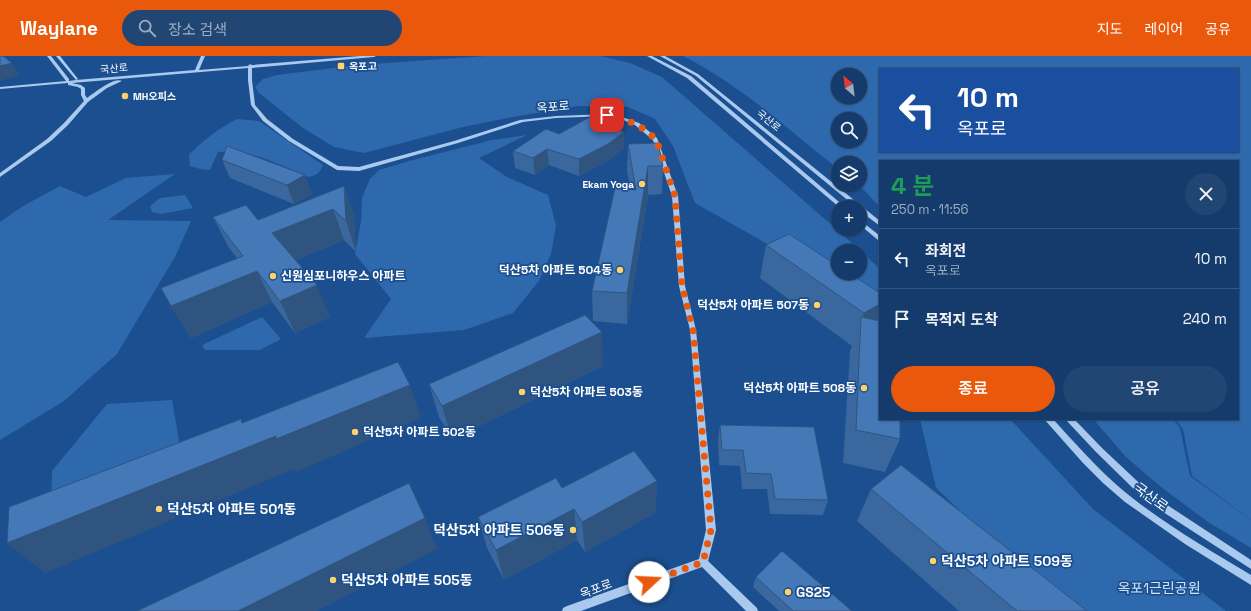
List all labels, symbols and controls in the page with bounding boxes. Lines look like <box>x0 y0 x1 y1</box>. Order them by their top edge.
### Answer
search box <box>122 10 402 46</box>
text: Waylane <box>20 16 98 41</box>
icon: search <box>136 17 158 39</box>
text: 장소 검색 <box>168 20 227 39</box>
text: 지도 <box>1097 20 1123 38</box>
text: 레이어 <box>1145 20 1183 38</box>
text: 공유 <box>1205 20 1231 38</box>
place label: 옥포고 <box>349 60 377 73</box>
street label: 국산로 <box>100 61 128 76</box>
marker: 옥포고 <box>336 61 346 71</box>
north arrow <box>831 68 867 104</box>
map controls <box>831 68 867 280</box>
text: 10 m <box>957 79 1019 115</box>
icon: left <box>891 84 943 136</box>
place label: MH오피스 <box>133 90 176 103</box>
marker: MH오피스 <box>120 91 130 101</box>
street label: 옥포로 <box>536 98 570 116</box>
pin <box>590 98 624 132</box>
icon: arrive <box>596 104 618 126</box>
street label: 국산로 <box>754 107 784 134</box>
button: search <box>831 112 867 148</box>
text: 옥포로 <box>957 117 1007 140</box>
button: layers <box>831 156 867 192</box>
text: 4 분 <box>891 170 934 201</box>
button: close <box>1185 173 1227 215</box>
place label: Ekam Yoga <box>583 178 634 191</box>
marker: Ekam Yoga <box>637 179 647 189</box>
button: + <box>831 200 867 236</box>
text: 250 m · 11:56 <box>891 201 969 218</box>
text: 좌회전 <box>925 241 966 260</box>
button: − <box>831 244 867 280</box>
icon: left <box>891 248 913 270</box>
text: 10 m <box>1194 249 1227 268</box>
place label: 덕산5차 아파트 504동 <box>499 262 612 278</box>
text: 옥포로 <box>925 262 961 279</box>
marker: 덕산5차 아파트 504동 <box>615 265 625 275</box>
place label: 신원심포니하우스 아파트 <box>281 268 406 284</box>
marker: 신원심포니하우스 아파트 <box>268 271 278 281</box>
place label: 덕산5차 아파트 507동 <box>697 297 809 313</box>
marker: 덕산5차 아파트 507동 <box>812 300 822 310</box>
icon: arrive <box>891 308 913 330</box>
text: 240 m <box>1183 309 1227 328</box>
text: 목적지 도착 <box>925 310 998 329</box>
button: 종료 <box>891 366 1055 412</box>
button: 공유 <box>1063 366 1227 412</box>
place label: 덕산5차 아파트 508동 <box>743 380 856 396</box>
marker: 덕산5차 아파트 508동 <box>859 383 869 393</box>
place label: 덕산5차 아파트 503동 <box>530 384 643 400</box>
marker: 덕산5차 아파트 503동 <box>517 387 527 397</box>
place label: 덕산5차 아파트 502동 <box>363 424 476 440</box>
marker: 덕산5차 아파트 502동 <box>350 427 360 437</box>
street label: 국산로 <box>1130 478 1172 516</box>
place label: 덕산5차 아파트 501동 <box>167 500 297 518</box>
marker: 덕산5차 아파트 501동 <box>154 504 164 514</box>
place label: 덕산5차 아파트 506동 <box>433 521 565 539</box>
marker: 덕산5차 아파트 506동 <box>568 525 578 535</box>
place label: 덕산5차 아파트 509동 <box>941 552 1073 570</box>
marker: 덕산5차 아파트 509동 <box>928 556 938 566</box>
position arrow <box>628 561 670 603</box>
place label: 덕산5차 아파트 505동 <box>341 571 473 589</box>
marker: 덕산5차 아파트 505동 <box>328 575 338 585</box>
street label: 옥포로 <box>578 576 614 602</box>
park label: 옥포1근린공원 <box>1117 579 1201 597</box>
place label: GS25 <box>796 583 830 601</box>
marker: GS25 <box>783 587 793 597</box>

